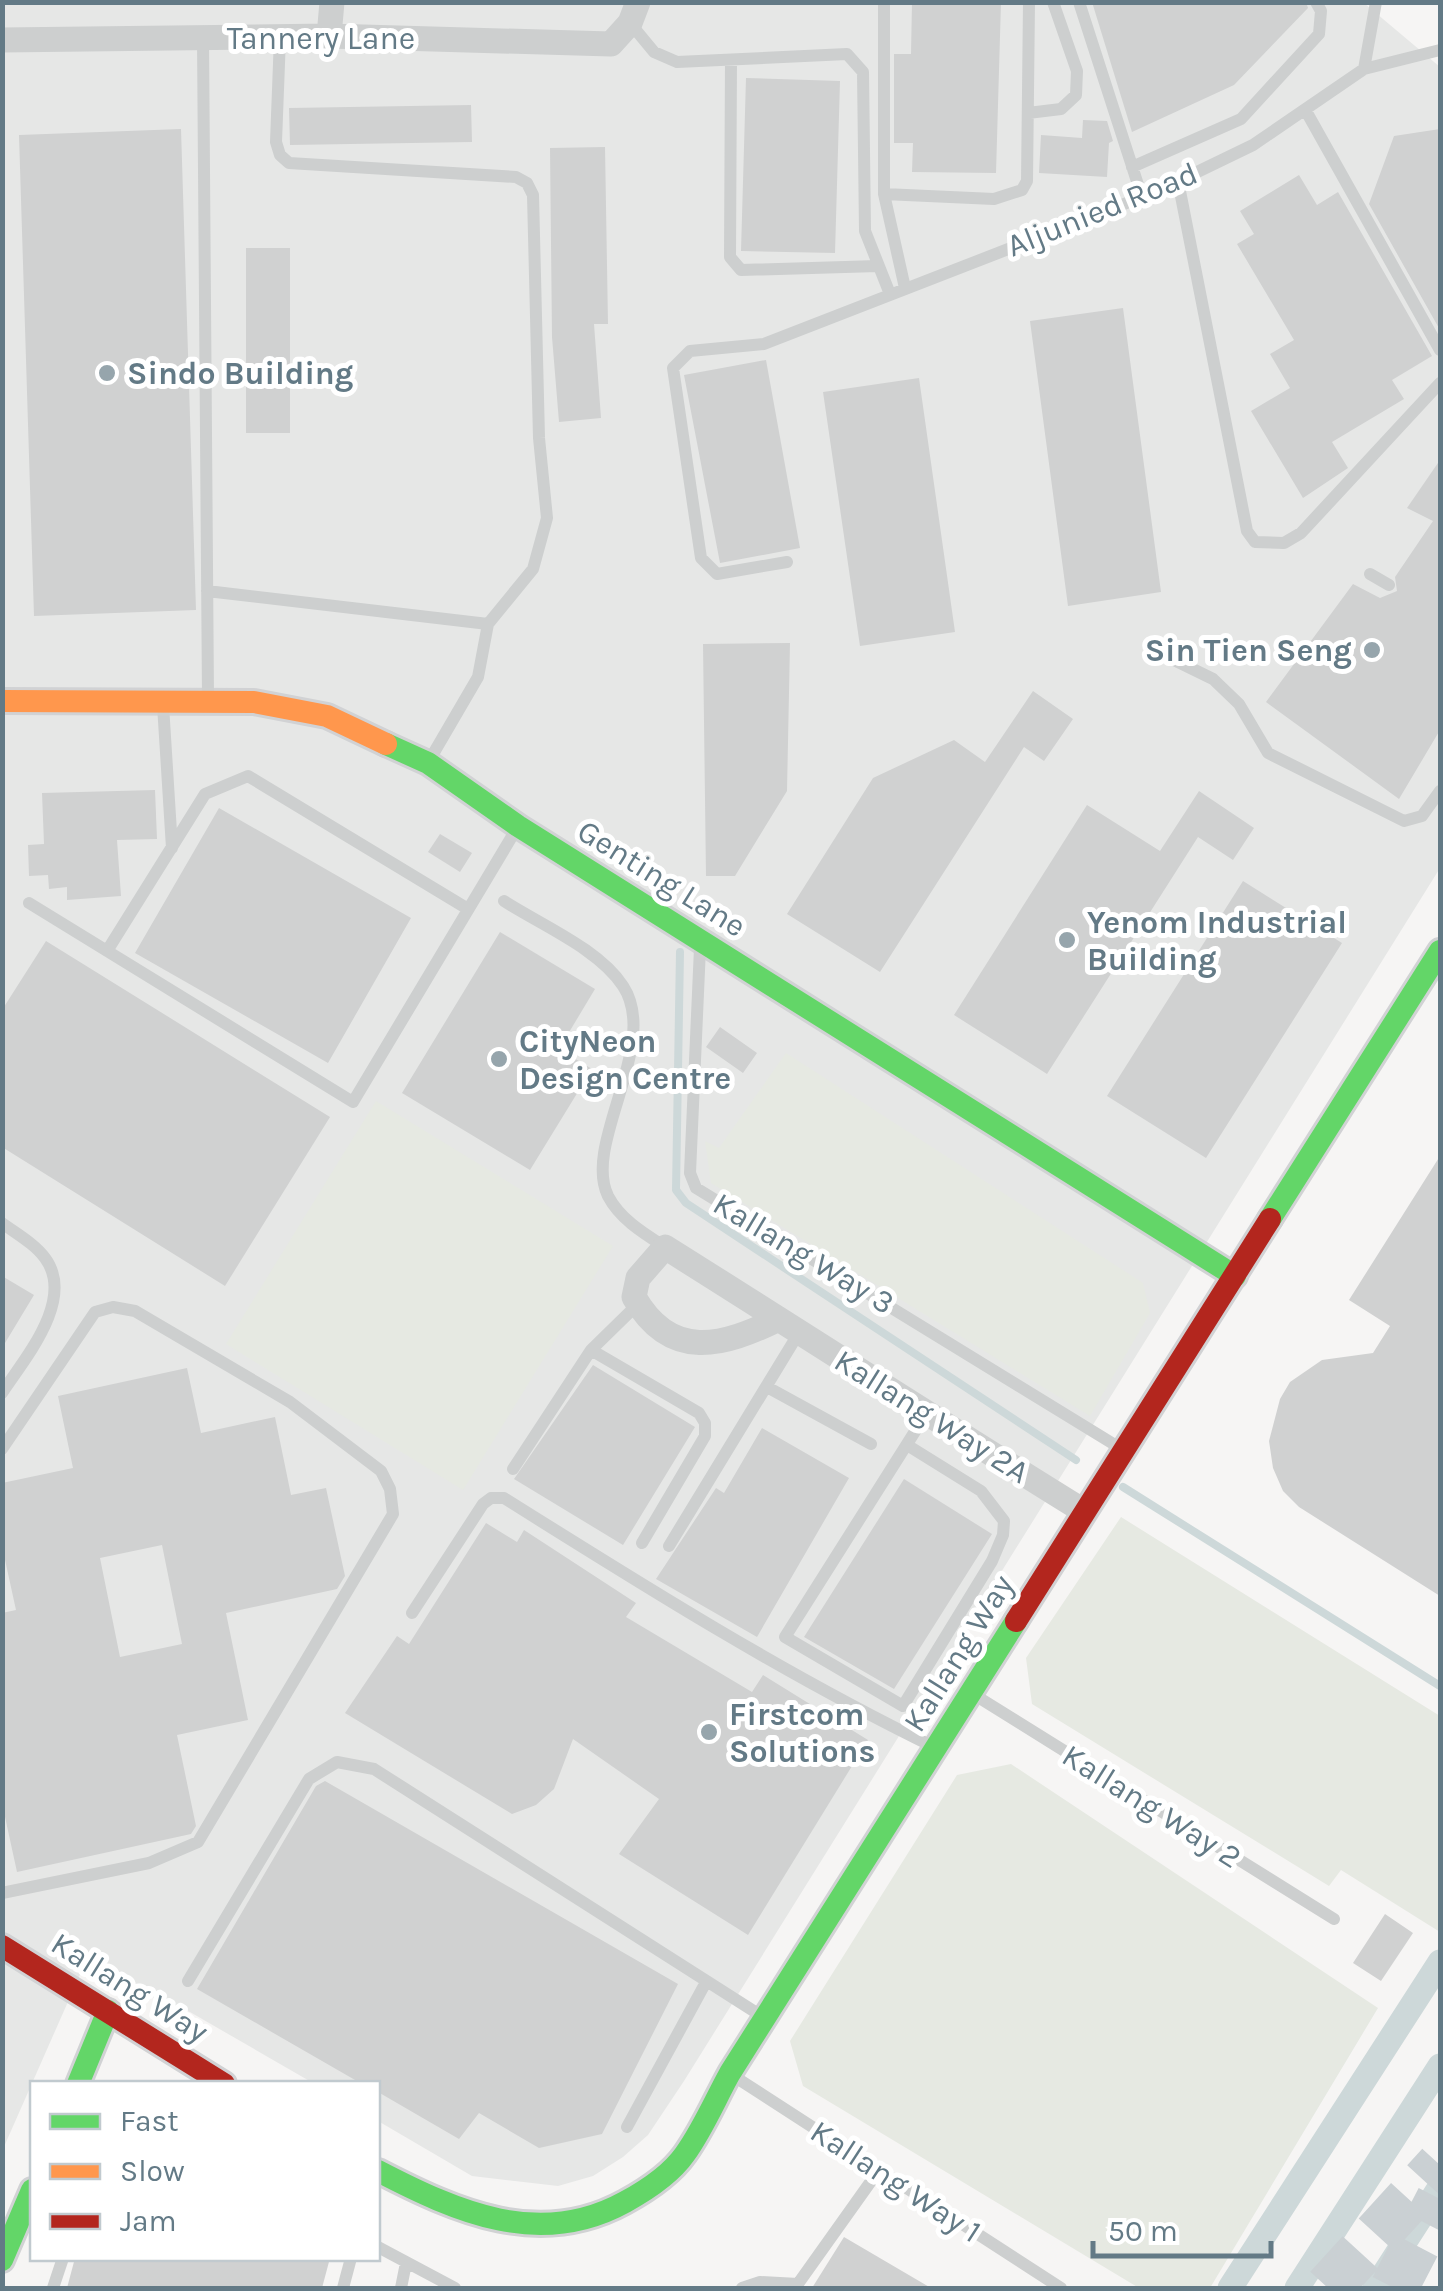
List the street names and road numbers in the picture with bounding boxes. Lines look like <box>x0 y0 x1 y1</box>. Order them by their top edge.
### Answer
street label: Tannery Lane <box>227 20 415 57</box>
street label: Aljunied Road <box>1001 154 1203 265</box>
street label: Genting Lane <box>571 812 753 945</box>
street label: Kallang Way 3 <box>707 1185 901 1322</box>
street label: Kallang Way 2A <box>828 1342 1036 1491</box>
street label: Kallang Way <box>896 1568 1021 1738</box>
street label: Kallang Way 2 <box>1056 1737 1248 1876</box>
street label: Kallang Way <box>45 1925 215 2050</box>
street label: Kallang Way 1 <box>804 2113 988 2250</box>

